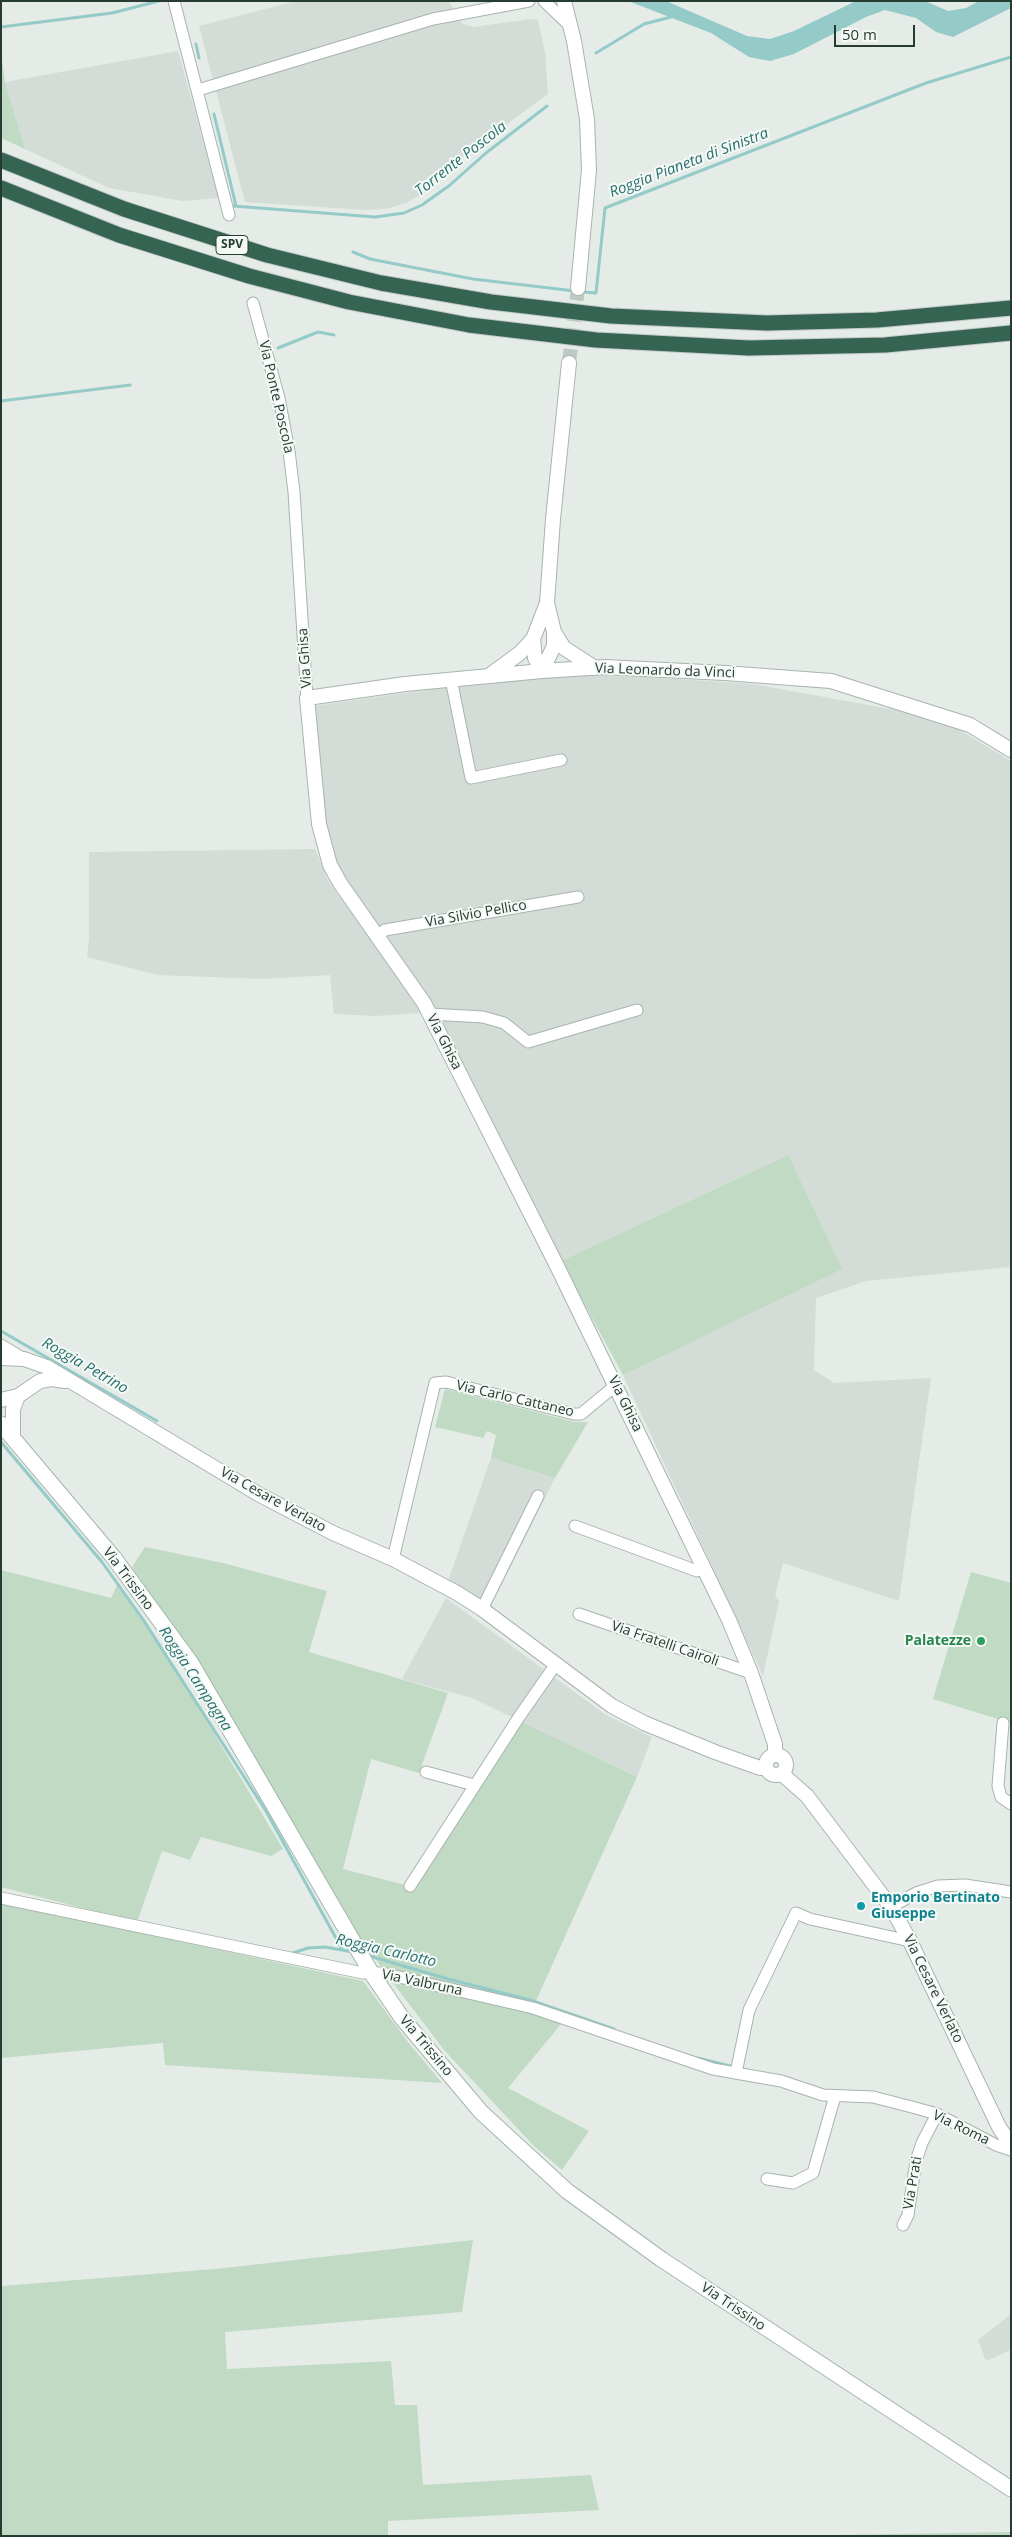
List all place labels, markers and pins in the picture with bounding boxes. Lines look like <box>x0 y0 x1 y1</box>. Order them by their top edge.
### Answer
place label: Palatezze <box>905 1633 971 1649</box>
marker: Palatezze <box>975 1635 987 1647</box>
place label: Emporio Bertinato Giuseppe <box>871 1890 1000 1922</box>
marker: Emporio Bertinato Giuseppe <box>855 1900 867 1912</box>

